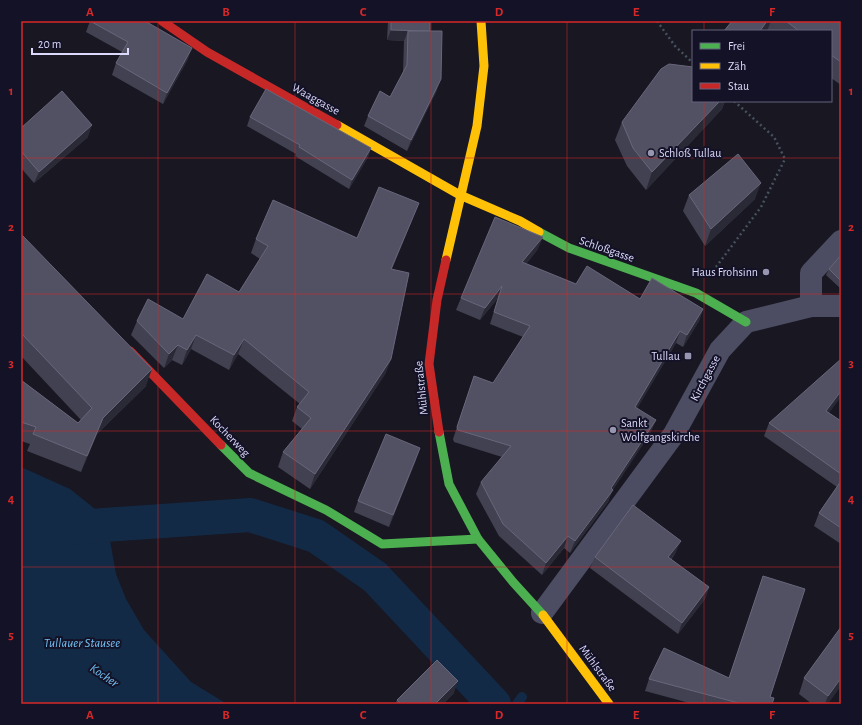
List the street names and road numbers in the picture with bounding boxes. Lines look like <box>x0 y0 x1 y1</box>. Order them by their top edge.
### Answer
street label: Waaggasse <box>290 81 342 117</box>
street label: Schloßgasse <box>578 234 636 264</box>
street label: Kirchgasse <box>688 353 722 403</box>
street label: Mühlstraße <box>412 360 430 416</box>
street label: Kocherweg <box>208 413 252 459</box>
street label: Mühlstraße <box>577 643 619 693</box>

